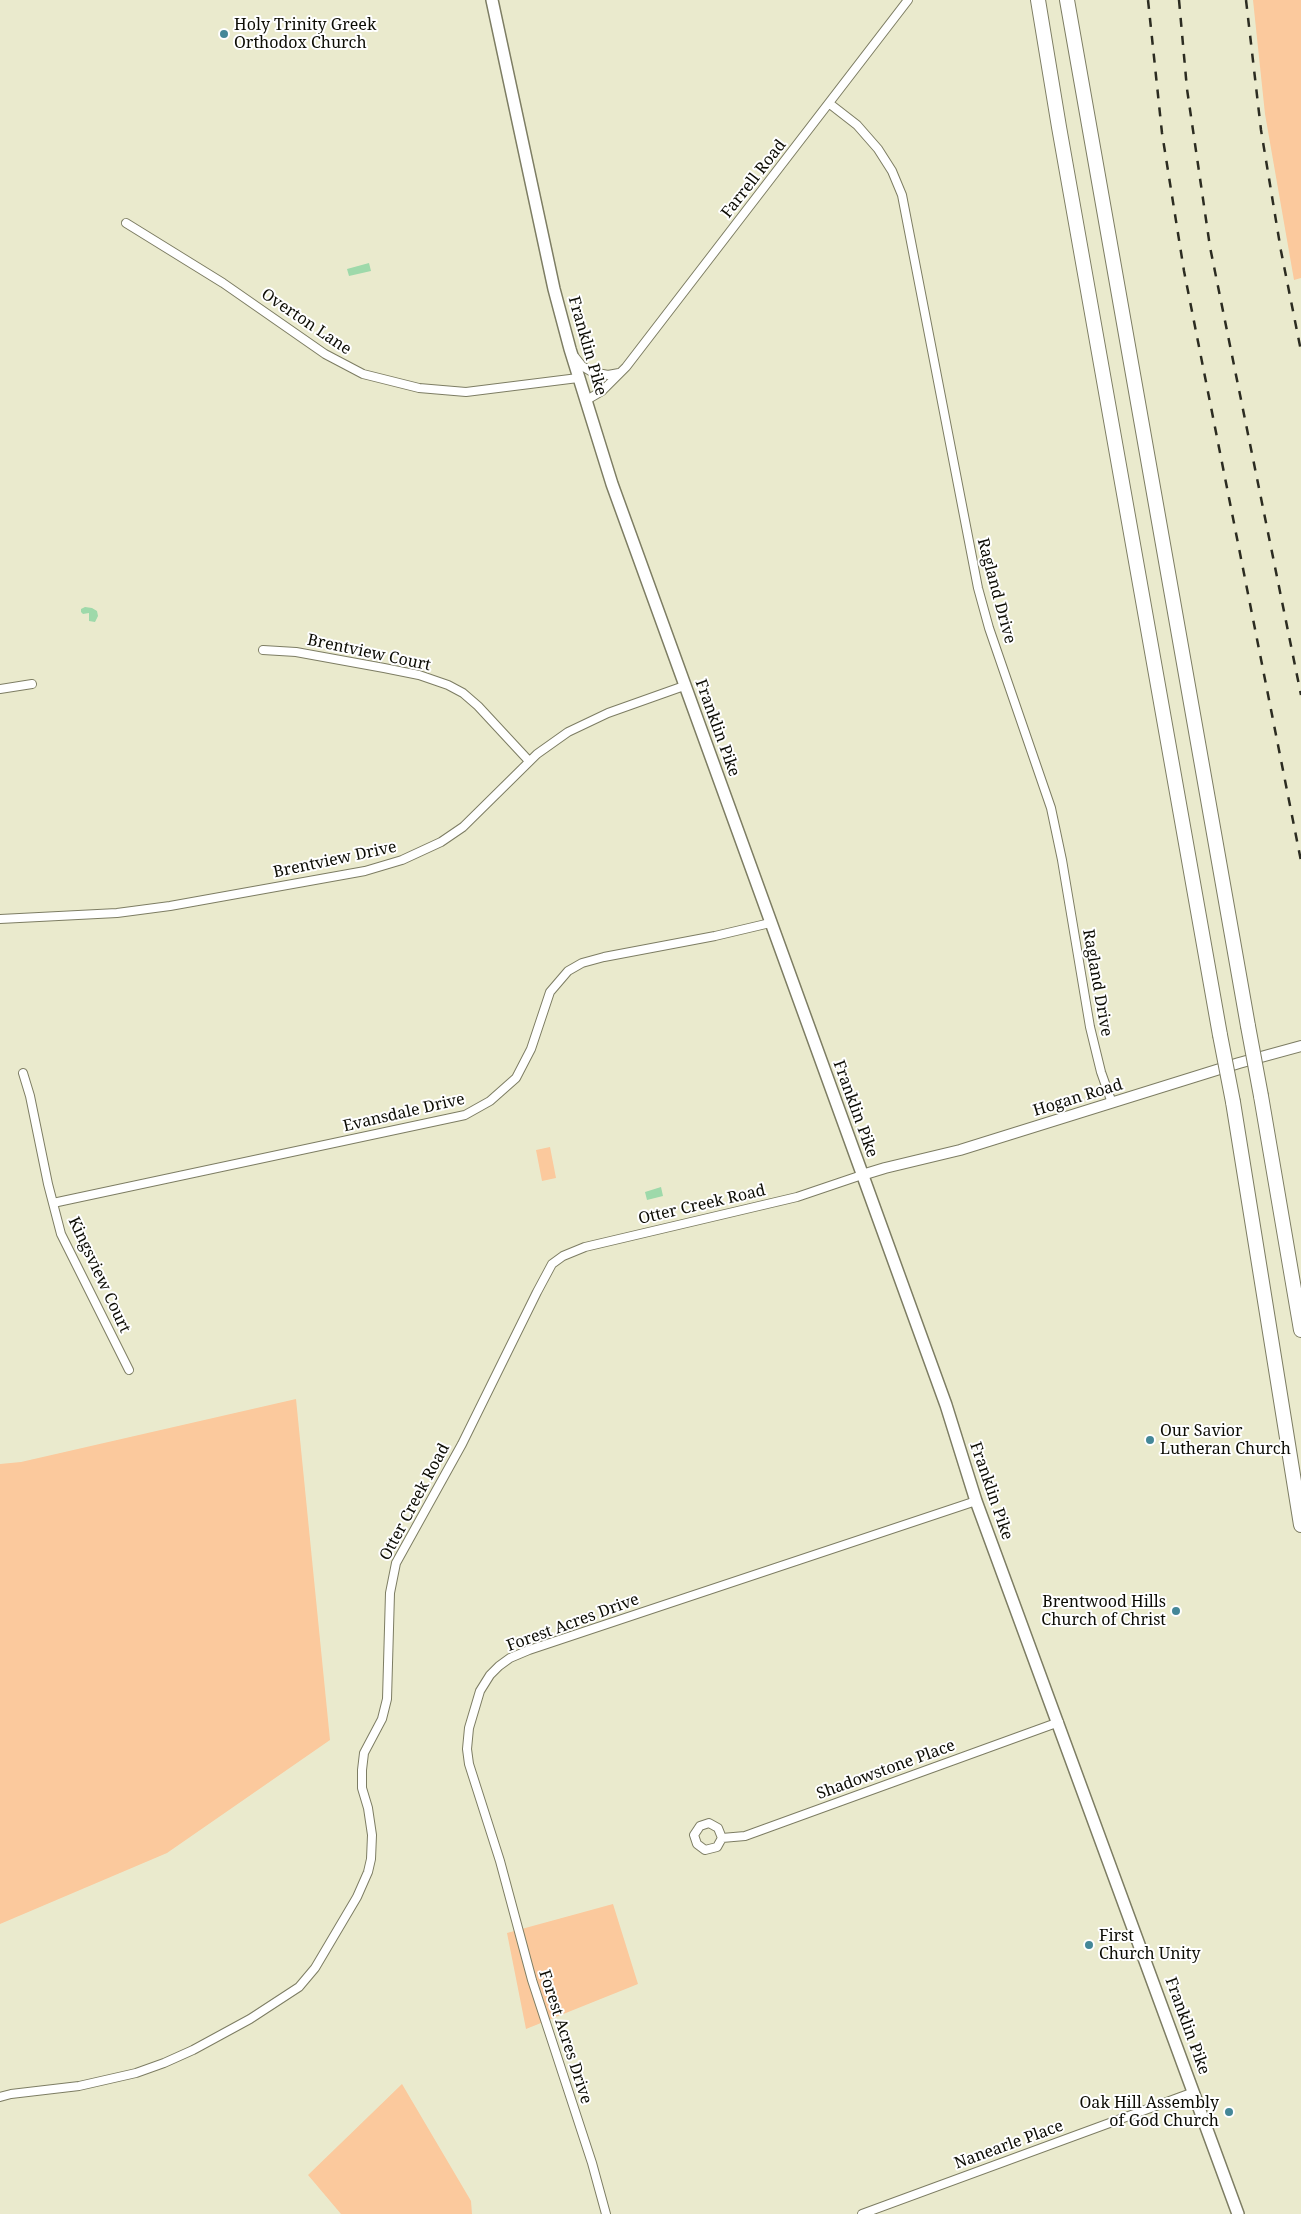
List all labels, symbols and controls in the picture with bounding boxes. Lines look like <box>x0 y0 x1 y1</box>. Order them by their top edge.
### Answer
place label: Holy Trinity Greek Orthodox Church <box>234 15 376 53</box>
marker: Holy Trinity Greek Orthodox Church <box>218 28 230 40</box>
street label: Farrell Road <box>717 136 791 222</box>
street label: Overton Lane <box>257 285 355 359</box>
street label: Franklin Pike <box>564 294 610 398</box>
street label: Ragland Drive <box>973 536 1019 646</box>
street label: Brentview Court <box>305 631 433 675</box>
street label: Franklin Pike <box>690 677 744 779</box>
street label: Brentview Drive <box>272 838 398 882</box>
street label: Ragland Drive <box>1078 928 1116 1038</box>
street label: Franklin Pike <box>828 1058 882 1160</box>
street label: Hogan Road <box>1031 1075 1125 1121</box>
street label: Evansdale Drive <box>341 1090 467 1136</box>
street label: Otter Creek Road <box>637 1181 767 1229</box>
street label: Kingsview Court <box>64 1214 134 1336</box>
place label: Our Savior Lutheran Church <box>1160 1421 1291 1459</box>
marker: Our Savior Lutheran Church <box>1144 1434 1156 1446</box>
street label: Otter Creek Road <box>376 1440 454 1564</box>
street label: Franklin Pike <box>965 1440 1017 1542</box>
street label: Forest Acres Drive <box>504 1590 642 1656</box>
place label: Brentwood Hills Church of Christ <box>1041 1592 1166 1630</box>
marker: Brentwood Hills Church of Christ <box>1170 1605 1182 1617</box>
street label: Shadowstone Place <box>814 1736 958 1804</box>
place label: First Church Unity <box>1099 1926 1200 1964</box>
marker: First Church Unity <box>1083 1939 1095 1951</box>
street label: Forest Acres Drive <box>534 1968 596 2106</box>
street label: Franklin Pike <box>1160 1975 1214 2077</box>
place label: Oak Hill Assembly of God Church <box>1079 2093 1219 2131</box>
marker: Oak Hill Assembly of God Church <box>1223 2106 1235 2118</box>
street label: Nanearle Place <box>952 2116 1066 2174</box>

